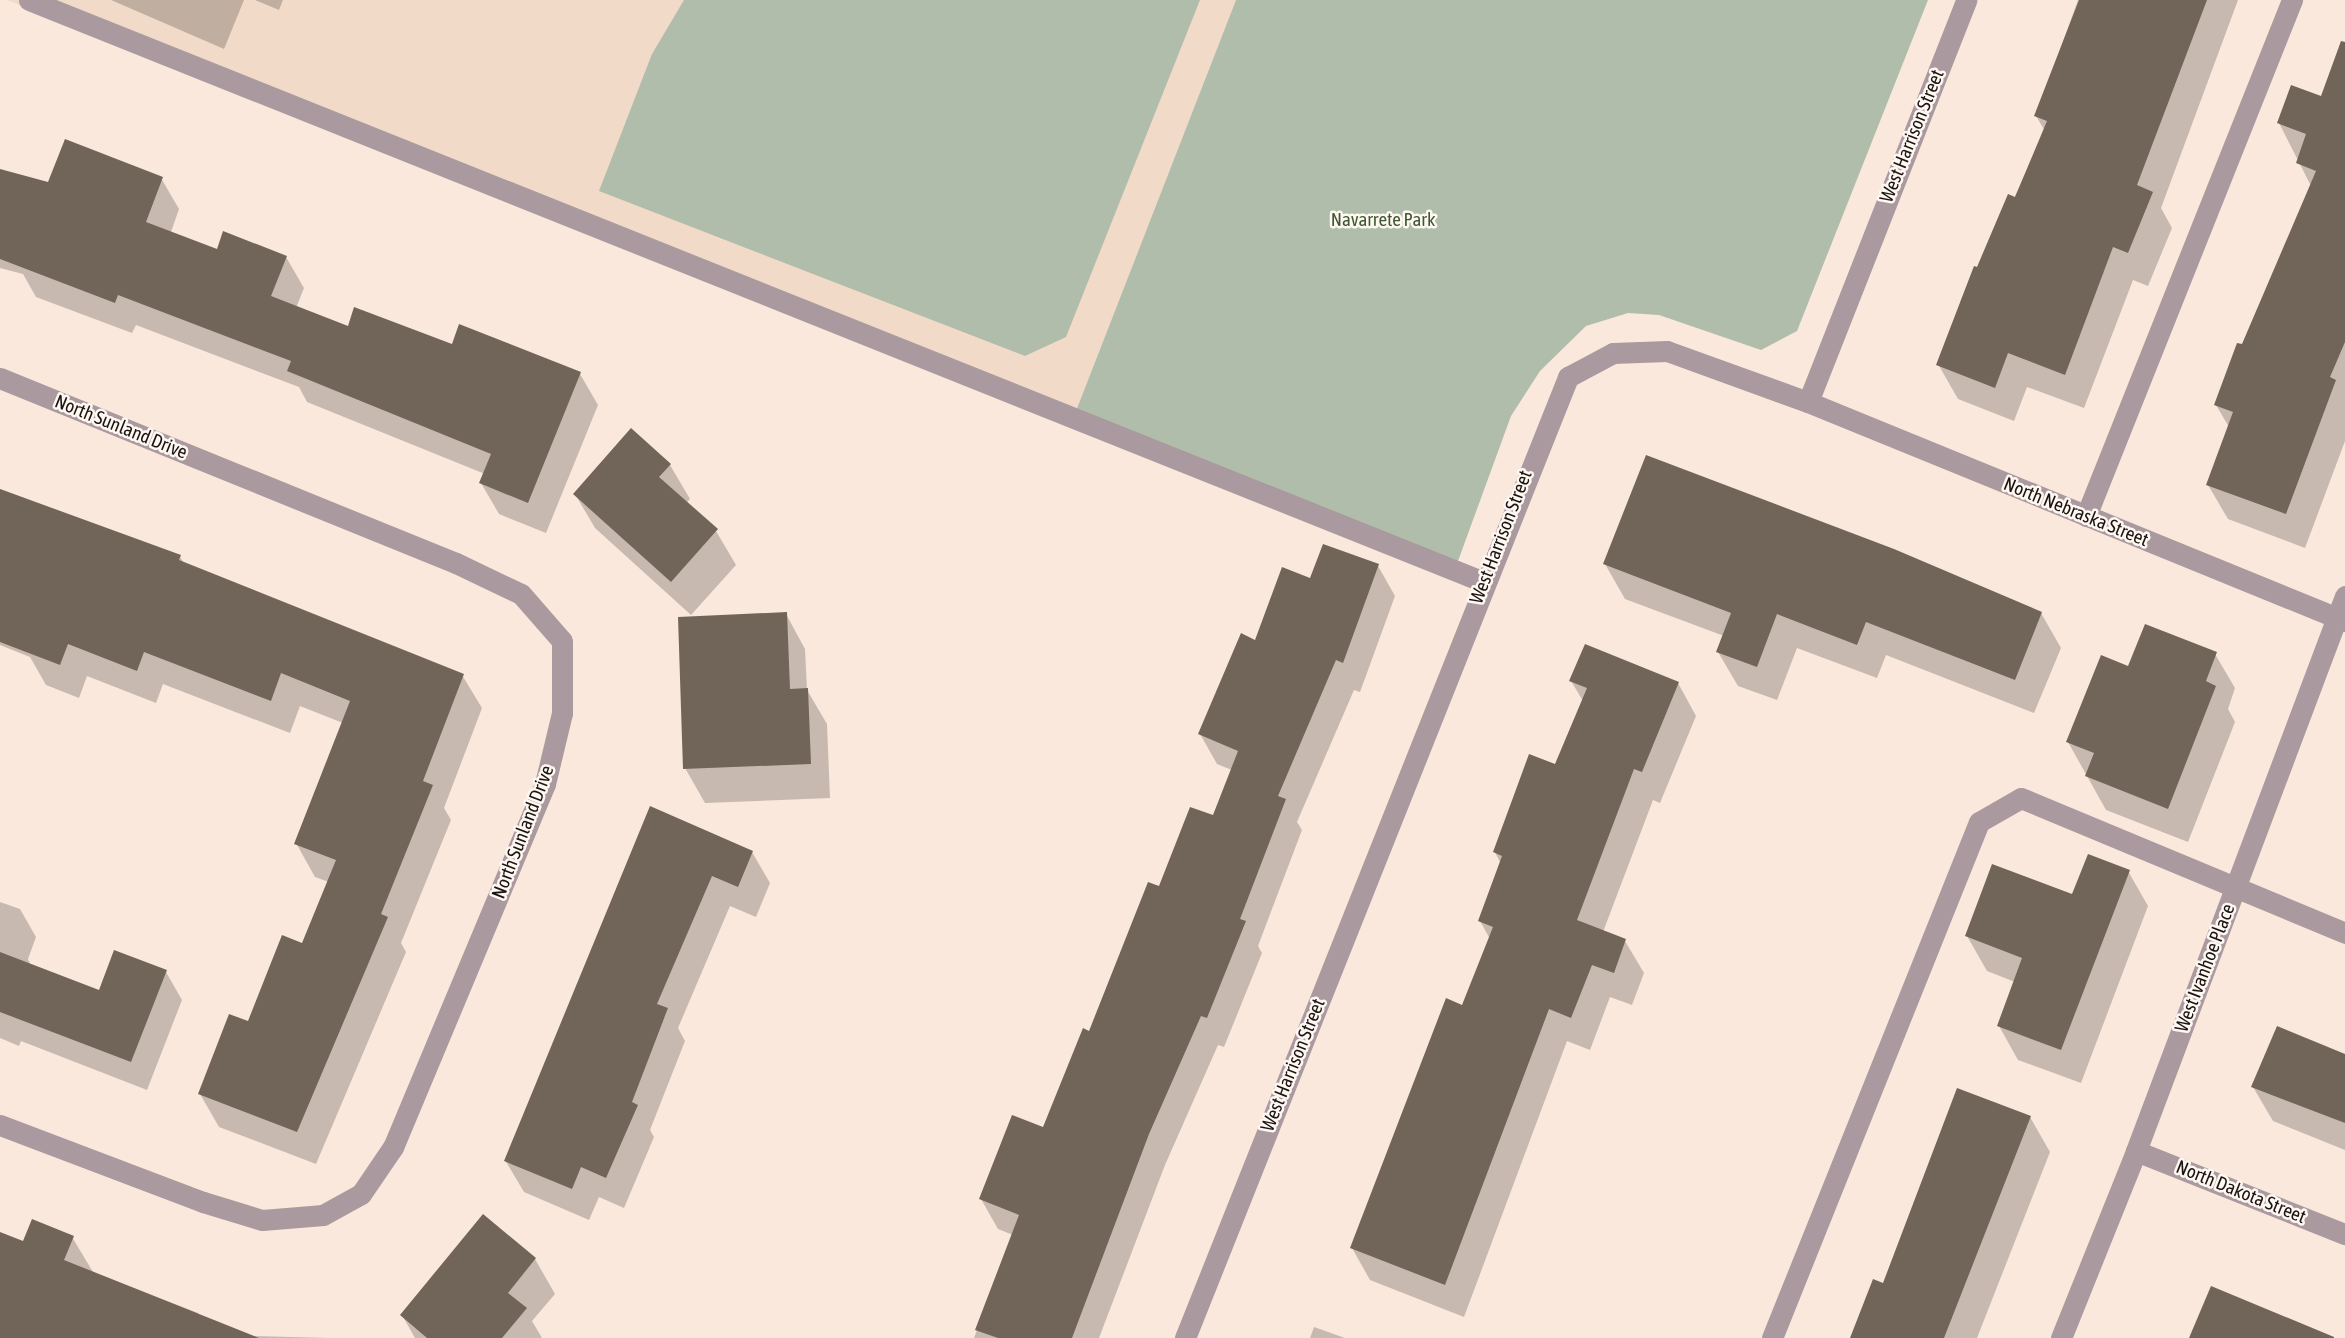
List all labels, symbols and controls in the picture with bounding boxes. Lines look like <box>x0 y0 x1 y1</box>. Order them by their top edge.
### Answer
street label: West Harrison Street <box>1875 66 1949 206</box>
park label: Navarrete Park <box>1331 209 1435 231</box>
street label: North Sunland Drive <box>51 390 191 464</box>
street label: West Harrison Street <box>1465 467 1537 607</box>
street label: North Nebraska Street <box>2000 473 2152 551</box>
street label: North Sunland Drive <box>487 762 559 902</box>
street label: West Ivanhoe Place <box>2170 901 2240 1035</box>
street label: West Harrison Street <box>1256 995 1330 1135</box>
street label: North Dakota Street <box>2173 1156 2309 1228</box>

